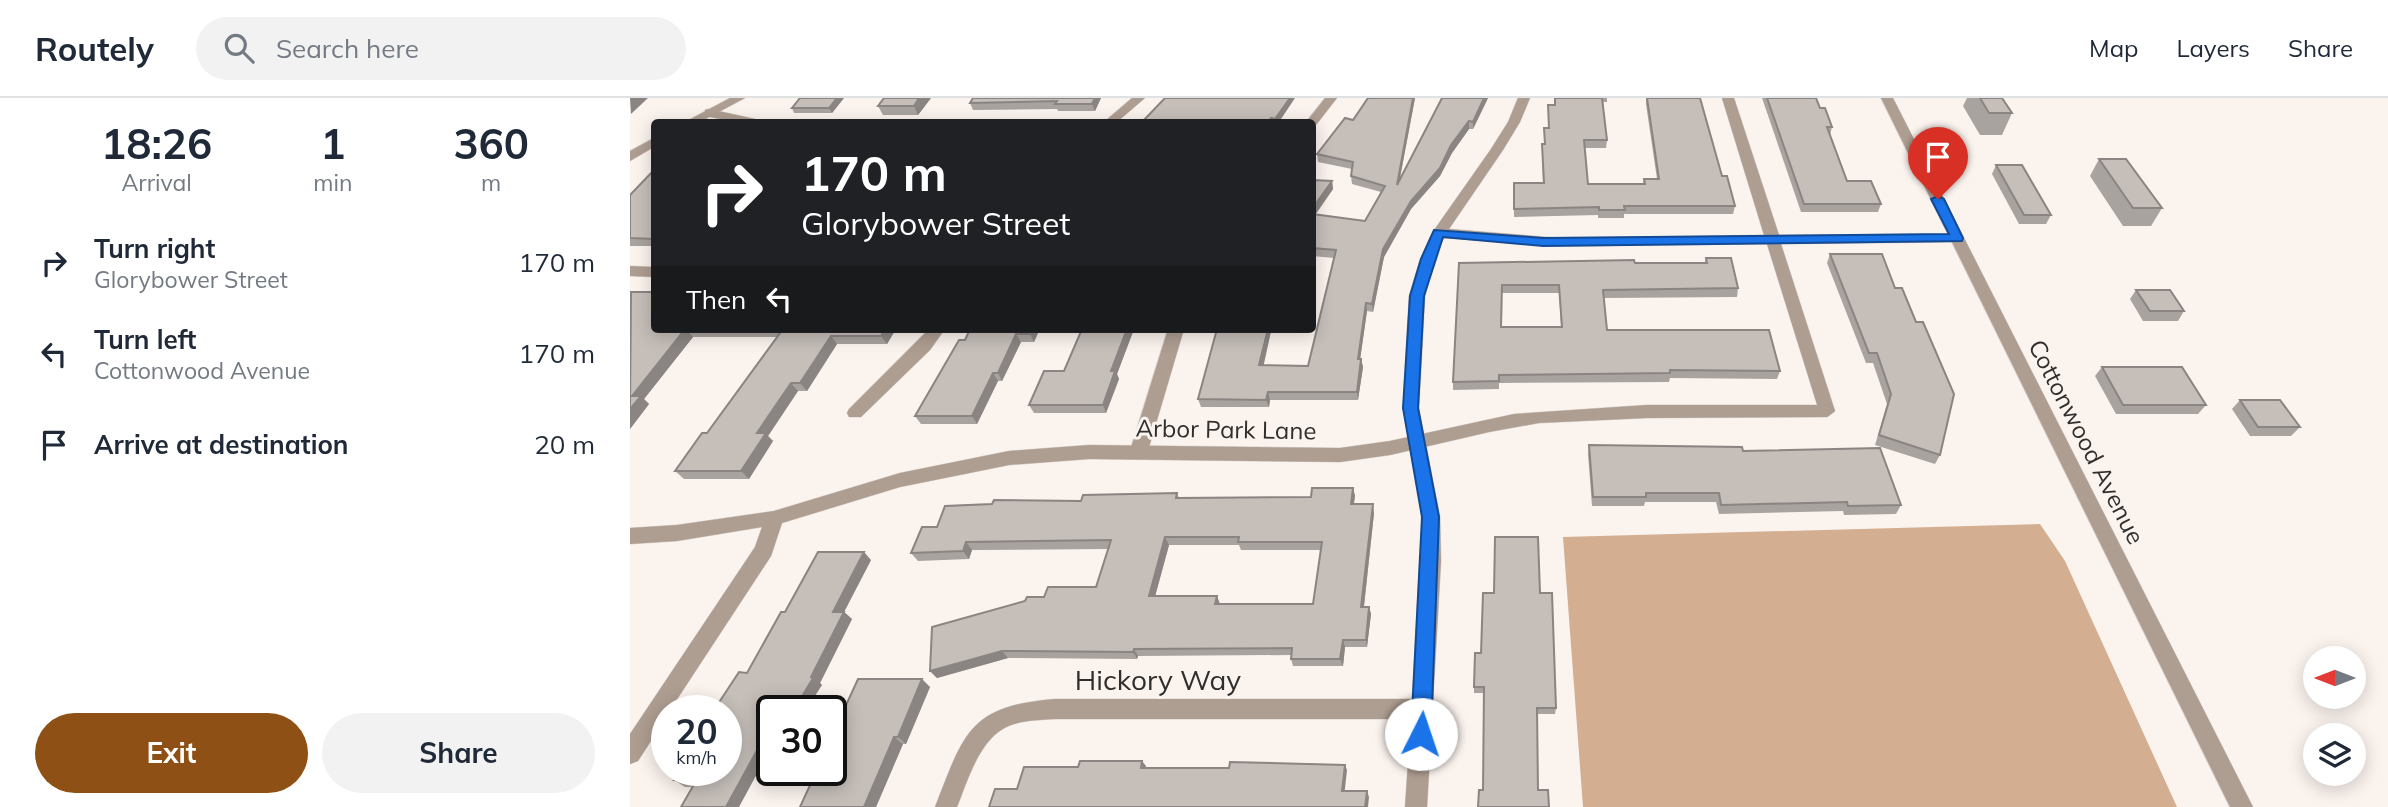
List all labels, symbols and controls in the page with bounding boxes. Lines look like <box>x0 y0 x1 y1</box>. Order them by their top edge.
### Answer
search box <box>196 17 686 80</box>
text: Routely <box>35 28 154 69</box>
icon: search <box>220 29 258 67</box>
text: Search here <box>276 32 419 65</box>
text: Map <box>2089 33 2138 63</box>
text: Layers <box>2176 33 2250 63</box>
text: Share <box>2288 33 2353 63</box>
text: 18:26 <box>101 117 212 170</box>
text: 1 <box>320 117 345 170</box>
text: 360 <box>453 117 529 170</box>
pin <box>1908 127 1968 199</box>
icon: arrive <box>1919 138 1957 176</box>
text: 170 m <box>801 142 947 203</box>
icon: right <box>686 147 777 238</box>
text: Arrival <box>121 168 192 197</box>
text: min <box>313 168 352 197</box>
text: m <box>481 168 501 197</box>
text: Glorybower Street <box>801 203 1071 243</box>
text: Turn right <box>94 232 215 265</box>
icon: right <box>35 244 73 282</box>
text: 170 m <box>519 246 595 279</box>
text: Glorybower Street <box>94 265 288 294</box>
icon: left <box>760 280 798 318</box>
text: Then <box>686 283 746 316</box>
text: Turn left <box>94 323 196 356</box>
street label: Cottonwood Avenue <box>2022 334 2151 549</box>
icon: left <box>35 335 73 373</box>
text: 170 m <box>519 337 595 370</box>
text: Cottonwood Avenue <box>94 356 310 385</box>
street label: Arbor Park Lane <box>1135 412 1317 446</box>
icon: arrive <box>35 426 73 464</box>
text: Arrive at destination <box>94 428 349 461</box>
text: 20 m <box>534 428 595 461</box>
north arrow <box>2303 646 2366 709</box>
map controls <box>2303 646 2366 786</box>
street label: Hickory Way <box>1075 662 1241 697</box>
speed limit sign: 30 <box>756 695 847 786</box>
position arrow <box>1384 697 1458 771</box>
text: 20 <box>675 709 718 753</box>
button: Exit <box>35 713 308 793</box>
button: Share <box>322 713 595 793</box>
button: layers <box>2303 723 2366 786</box>
text: km/h <box>676 746 717 769</box>

